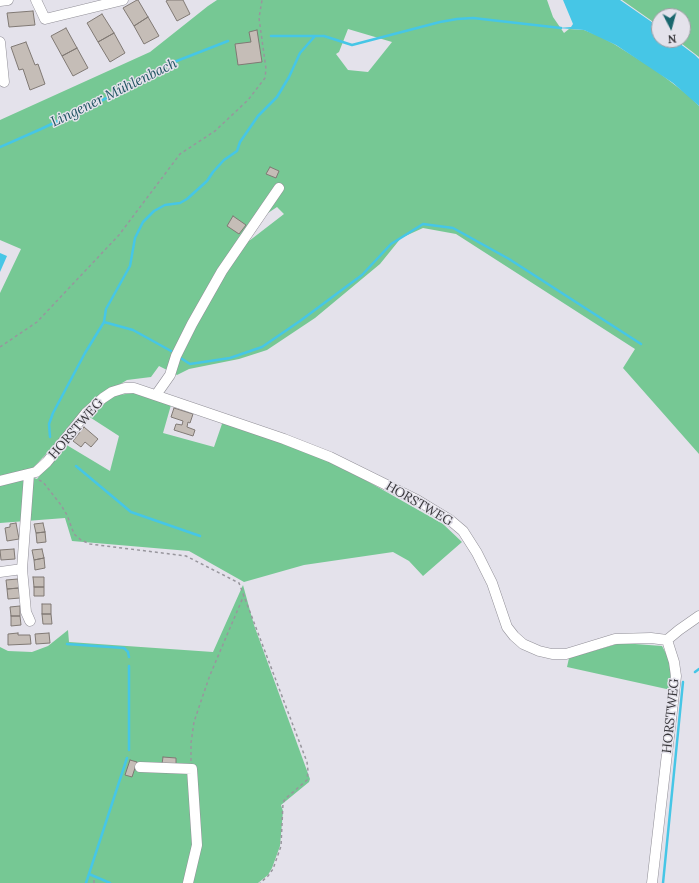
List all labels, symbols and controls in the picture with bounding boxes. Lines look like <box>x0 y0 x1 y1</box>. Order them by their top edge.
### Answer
north arrow <box>651 8 691 48</box>
text: N <box>667 32 677 46</box>
water label: Lingener Mühlenbach <box>48 55 180 131</box>
street label: HORSTWEG <box>46 396 106 462</box>
street label: HORSTWEG <box>383 478 455 530</box>
street label: HORSTWEG <box>659 678 683 754</box>

